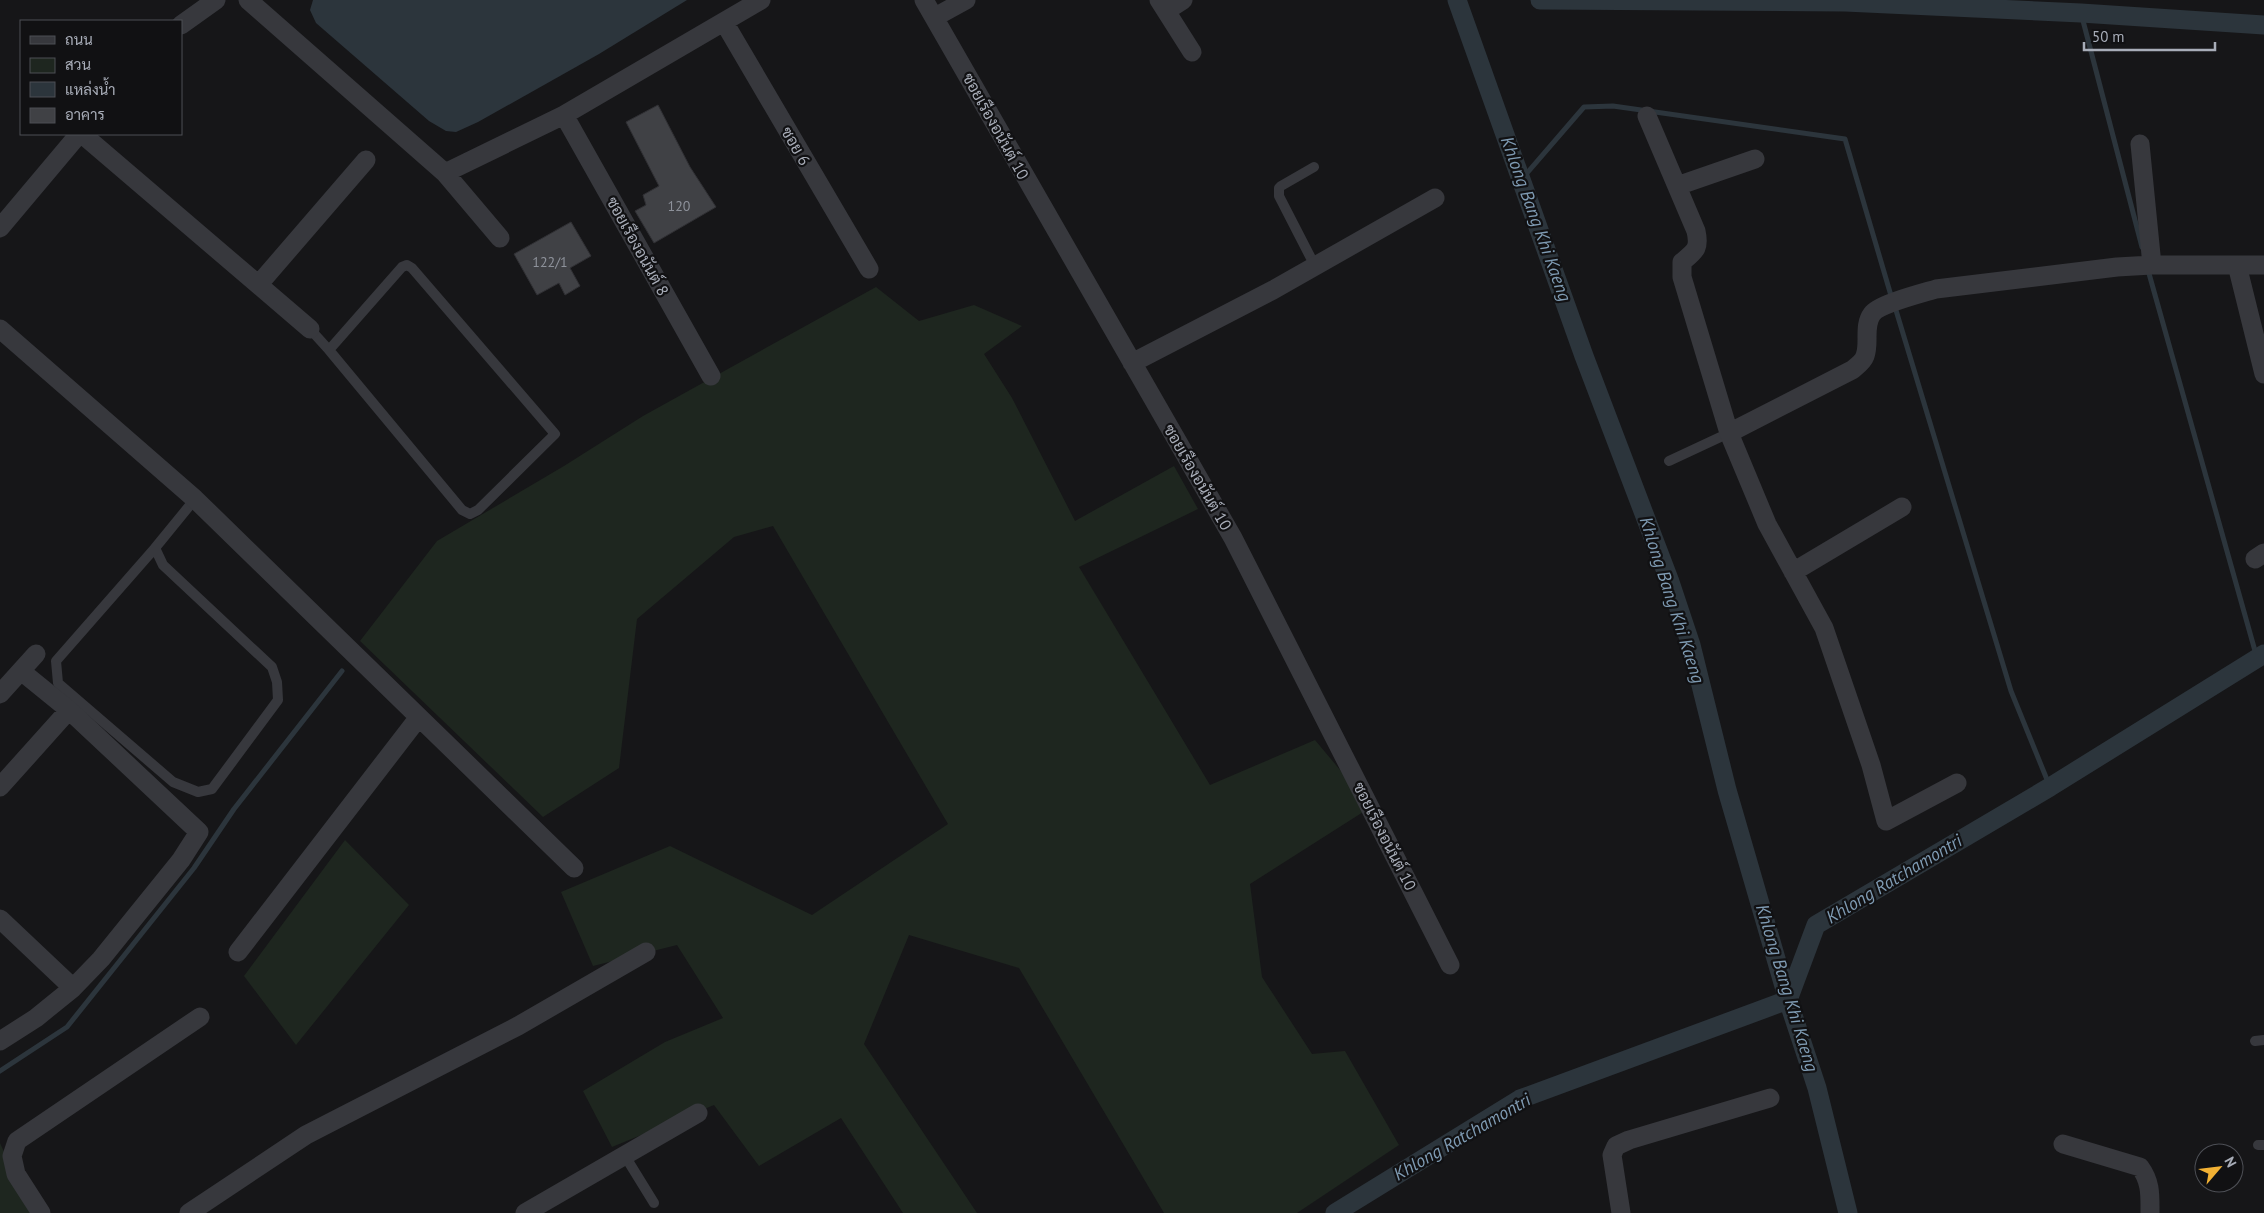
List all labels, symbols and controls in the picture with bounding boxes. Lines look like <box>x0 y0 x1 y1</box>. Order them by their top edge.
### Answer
legend <box>20 20 182 135</box>
scale bar <box>2084 20 2215 52</box>
text: 50 m <box>2092 27 2125 46</box>
text: ถนน <box>65 30 93 49</box>
text: สวน <box>65 55 91 74</box>
street label: ซอยเรืองอนันต์ 10 <box>958 68 1035 183</box>
text: แหล่งน้ำ <box>65 77 116 99</box>
text: อาคาร <box>65 105 105 124</box>
street label: ซอย 6 <box>777 123 815 169</box>
water label: Khlong Bang Khi Kaeng <box>1496 133 1577 304</box>
street label: ซอยเรืองอนันต์ 8 <box>603 192 675 299</box>
house number: 120 <box>668 197 691 215</box>
house number: 122/1 <box>532 253 568 271</box>
street label: ซอยเรืองอนันต์ 10 <box>1160 419 1238 534</box>
water label: Khlong Bang Khi Kaeng <box>1635 514 1710 686</box>
street label: ซอยเรืองอนันต์ 10 <box>1349 778 1423 894</box>
water label: Khlong Ratchamontri <box>1821 828 1967 928</box>
water label: Khlong Bang Khi Kaeng <box>1751 901 1824 1074</box>
water label: Khlong Ratchamontri <box>1389 1087 1536 1185</box>
north arrow <box>2194 1143 2244 1193</box>
text: N <box>2220 1154 2241 1170</box>

